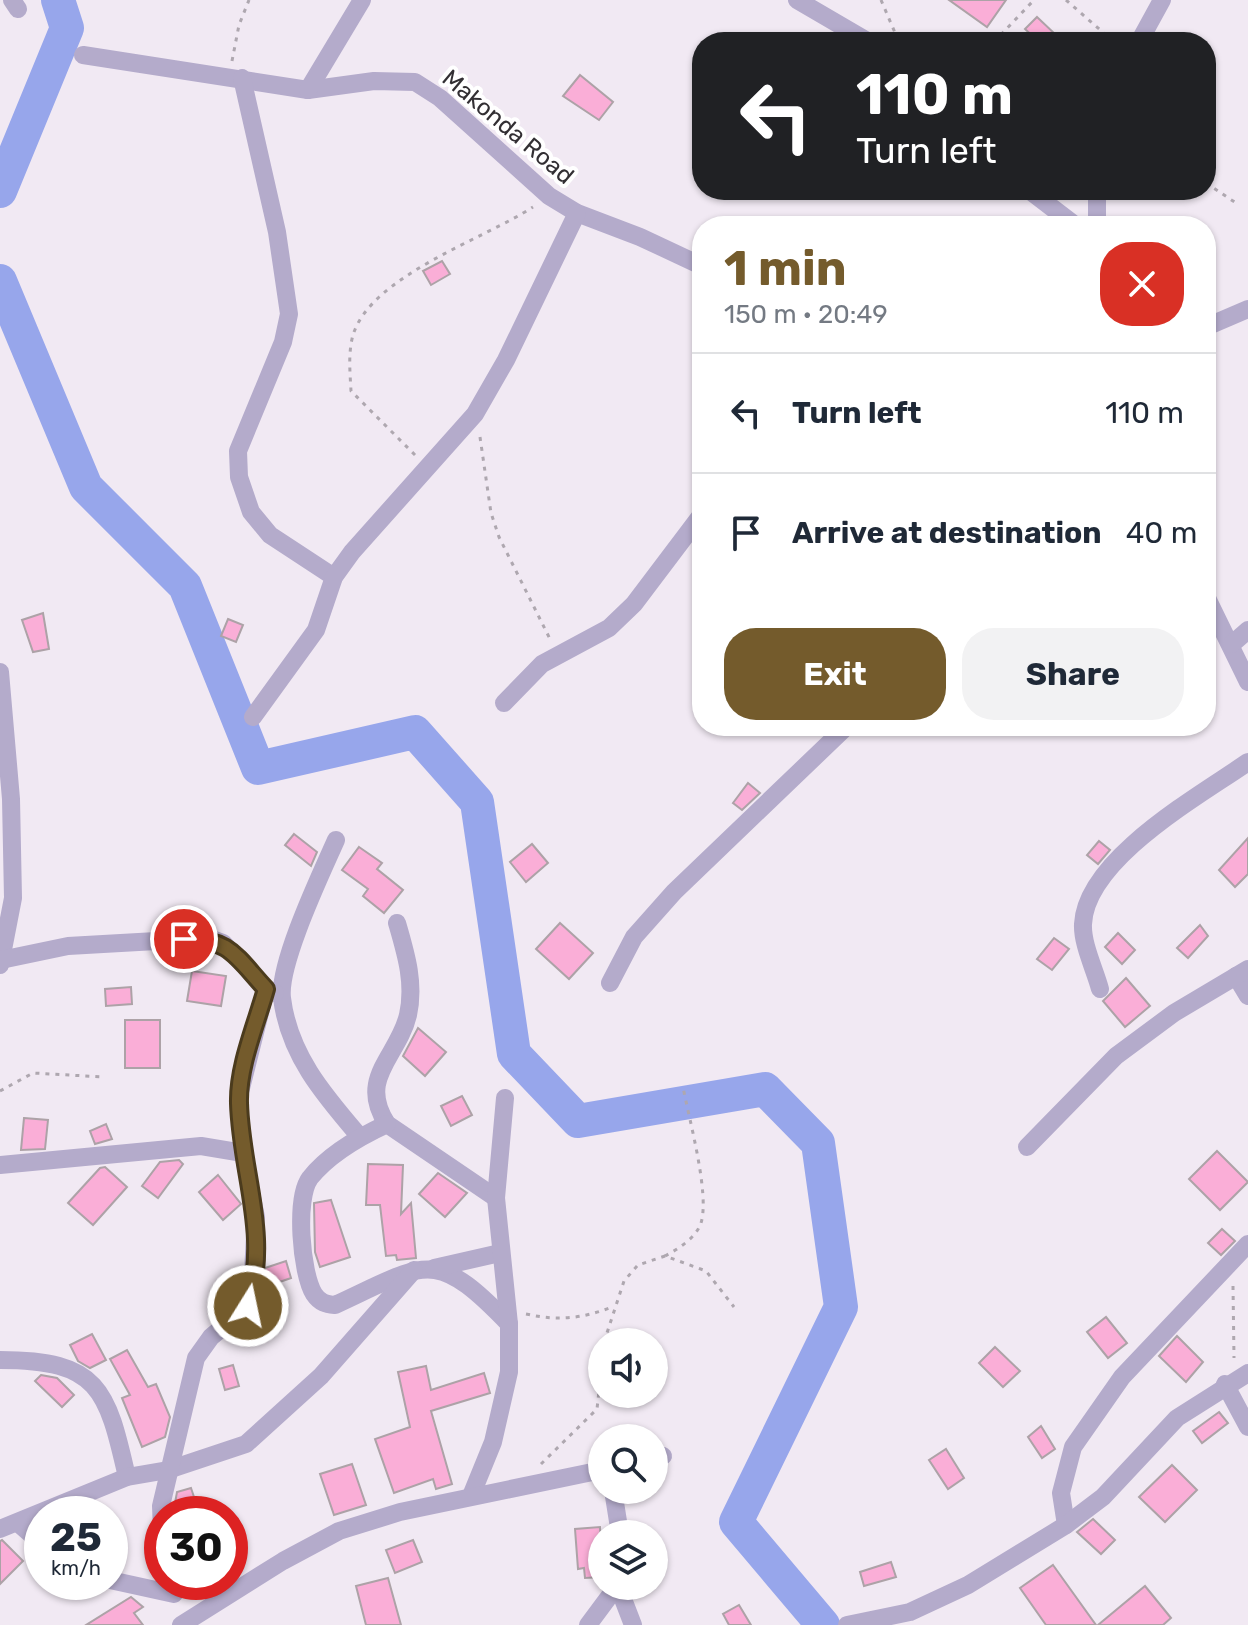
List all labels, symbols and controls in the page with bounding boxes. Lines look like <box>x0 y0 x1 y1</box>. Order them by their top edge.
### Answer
text: 110 m <box>856 62 1013 128</box>
street label: Makonda Road <box>437 64 579 190</box>
icon: left <box>724 64 828 168</box>
text: Turn left <box>856 129 997 172</box>
text: 1 min <box>724 240 847 297</box>
button: close <box>1100 242 1184 326</box>
text: 150 m · 20:49 <box>724 299 888 330</box>
icon: left <box>724 391 768 435</box>
text: Turn left <box>792 395 922 431</box>
text: 110 m <box>1105 395 1184 431</box>
icon: arrive <box>724 511 768 555</box>
text: Arrive at destination <box>792 515 1102 551</box>
text: 40 m <box>1126 515 1197 551</box>
button: Exit <box>724 628 946 720</box>
button: Share <box>962 628 1184 720</box>
pin <box>150 905 218 973</box>
icon: arrive <box>162 917 206 961</box>
position arrow <box>206 1264 290 1348</box>
map controls <box>588 1328 668 1600</box>
button: sound <box>588 1328 668 1408</box>
button: search <box>588 1424 668 1504</box>
speed limit sign: 30 <box>144 1496 248 1600</box>
text: 25 <box>50 1514 102 1561</box>
button: layers <box>588 1520 668 1600</box>
text: km/h <box>51 1556 101 1580</box>

